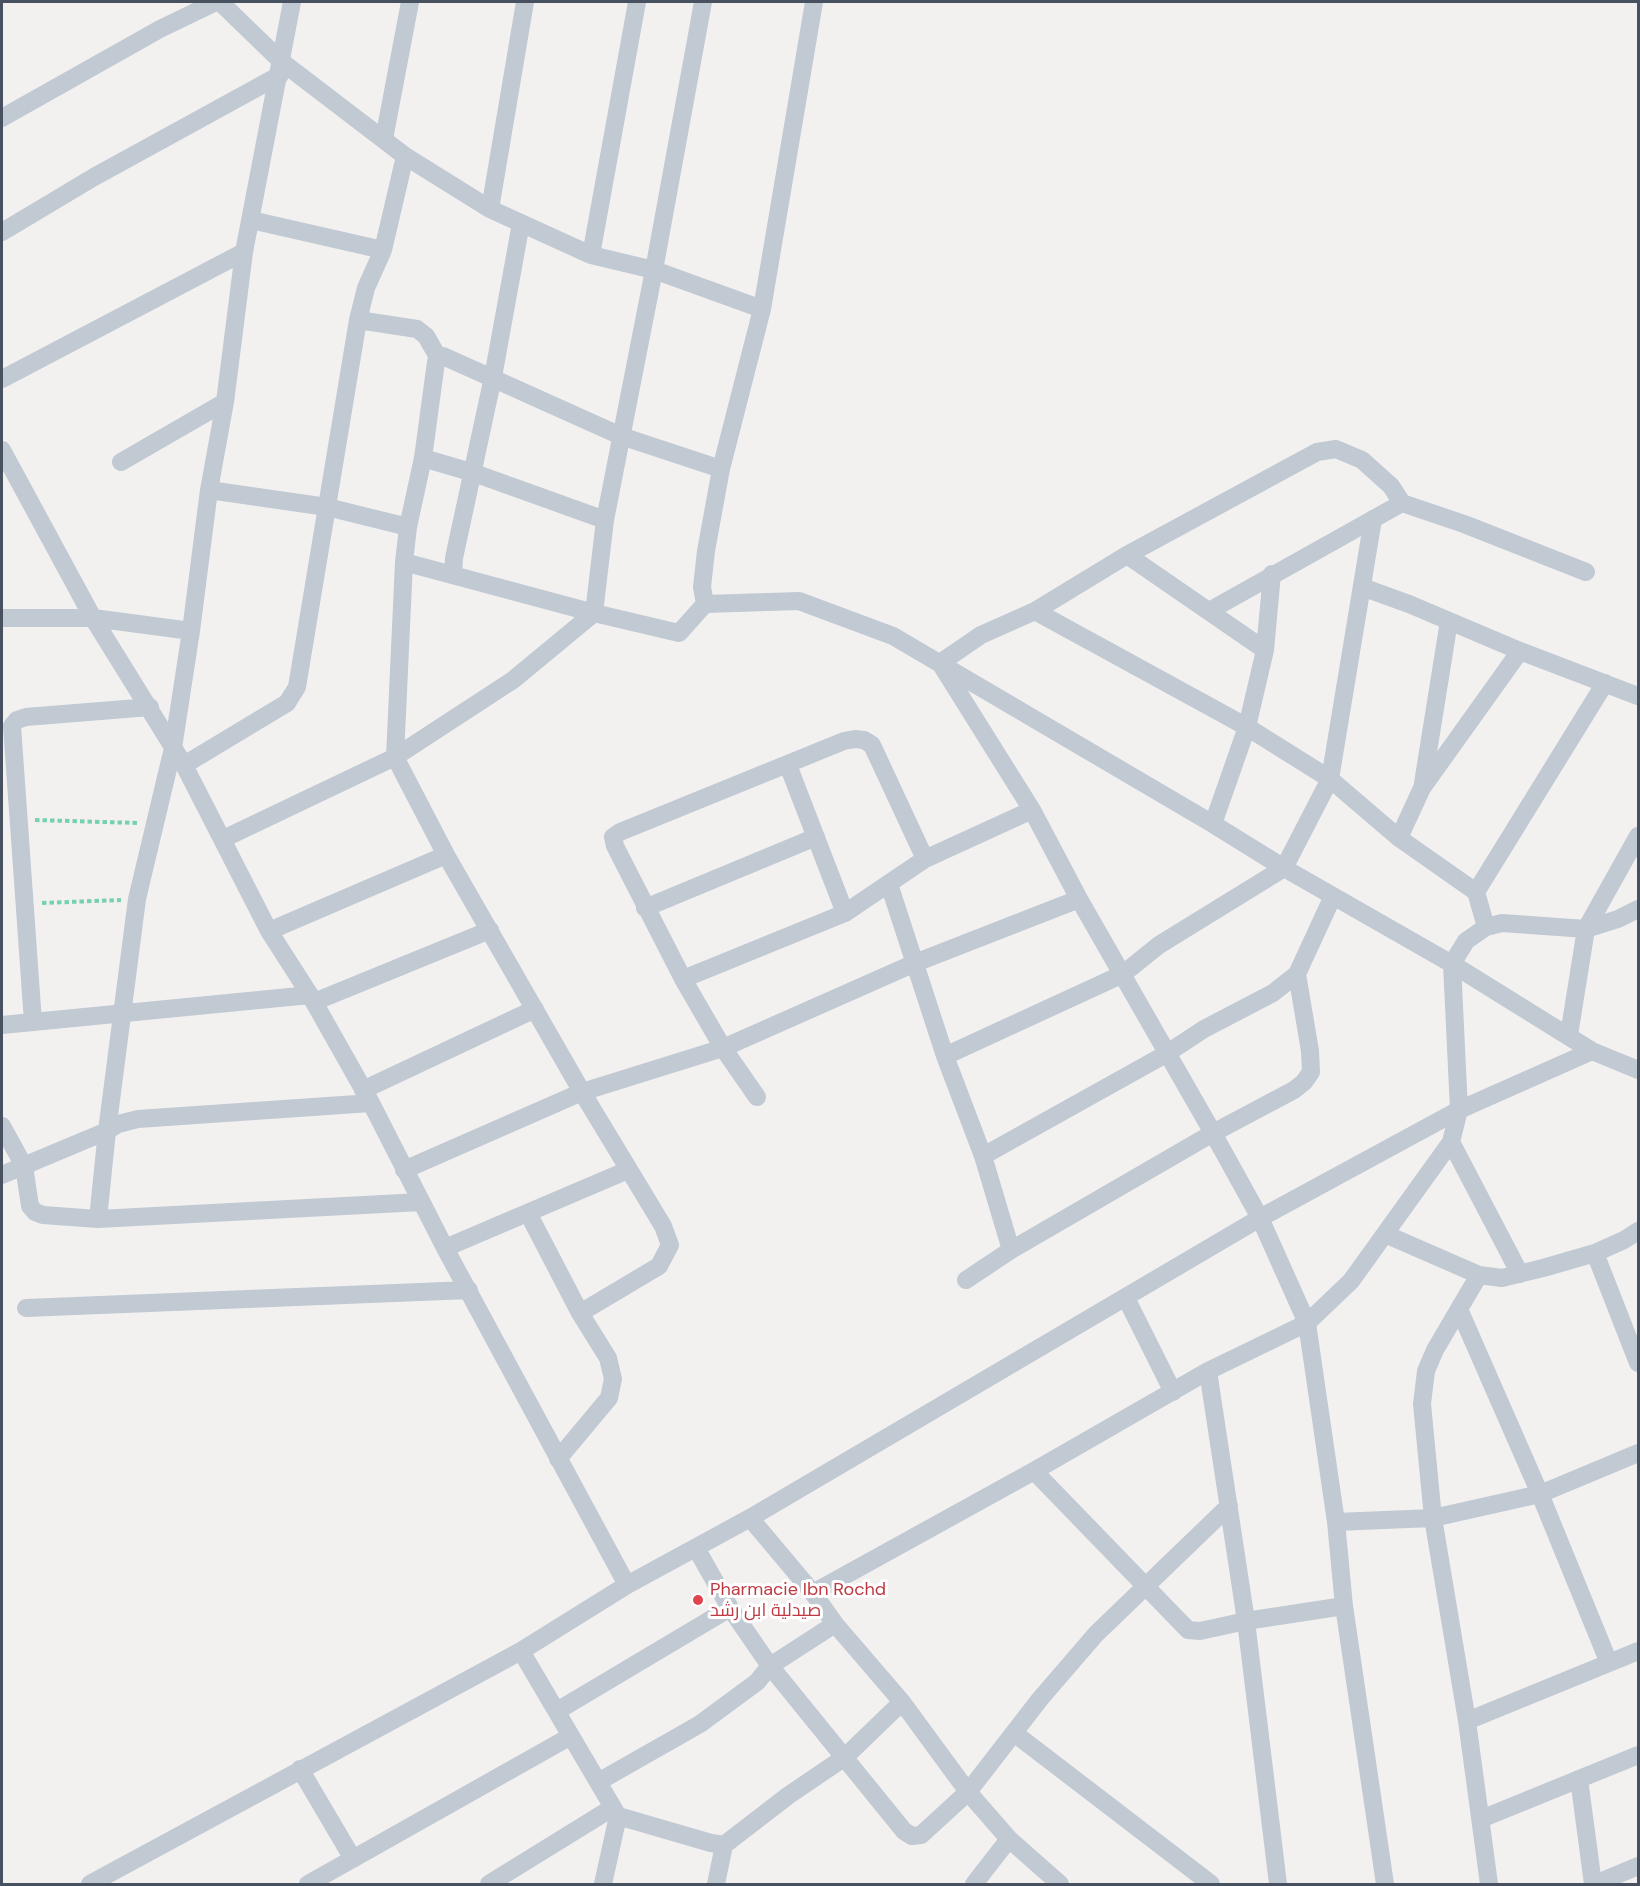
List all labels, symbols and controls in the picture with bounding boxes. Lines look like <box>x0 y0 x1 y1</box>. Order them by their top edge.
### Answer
place label: Pharmacie Ibn Rochd صيدلية ابن رشد <box>710 1579 886 1622</box>
marker: Pharmacie Ibn Rochd صيدلية ابن رشد <box>691 1593 705 1607</box>

